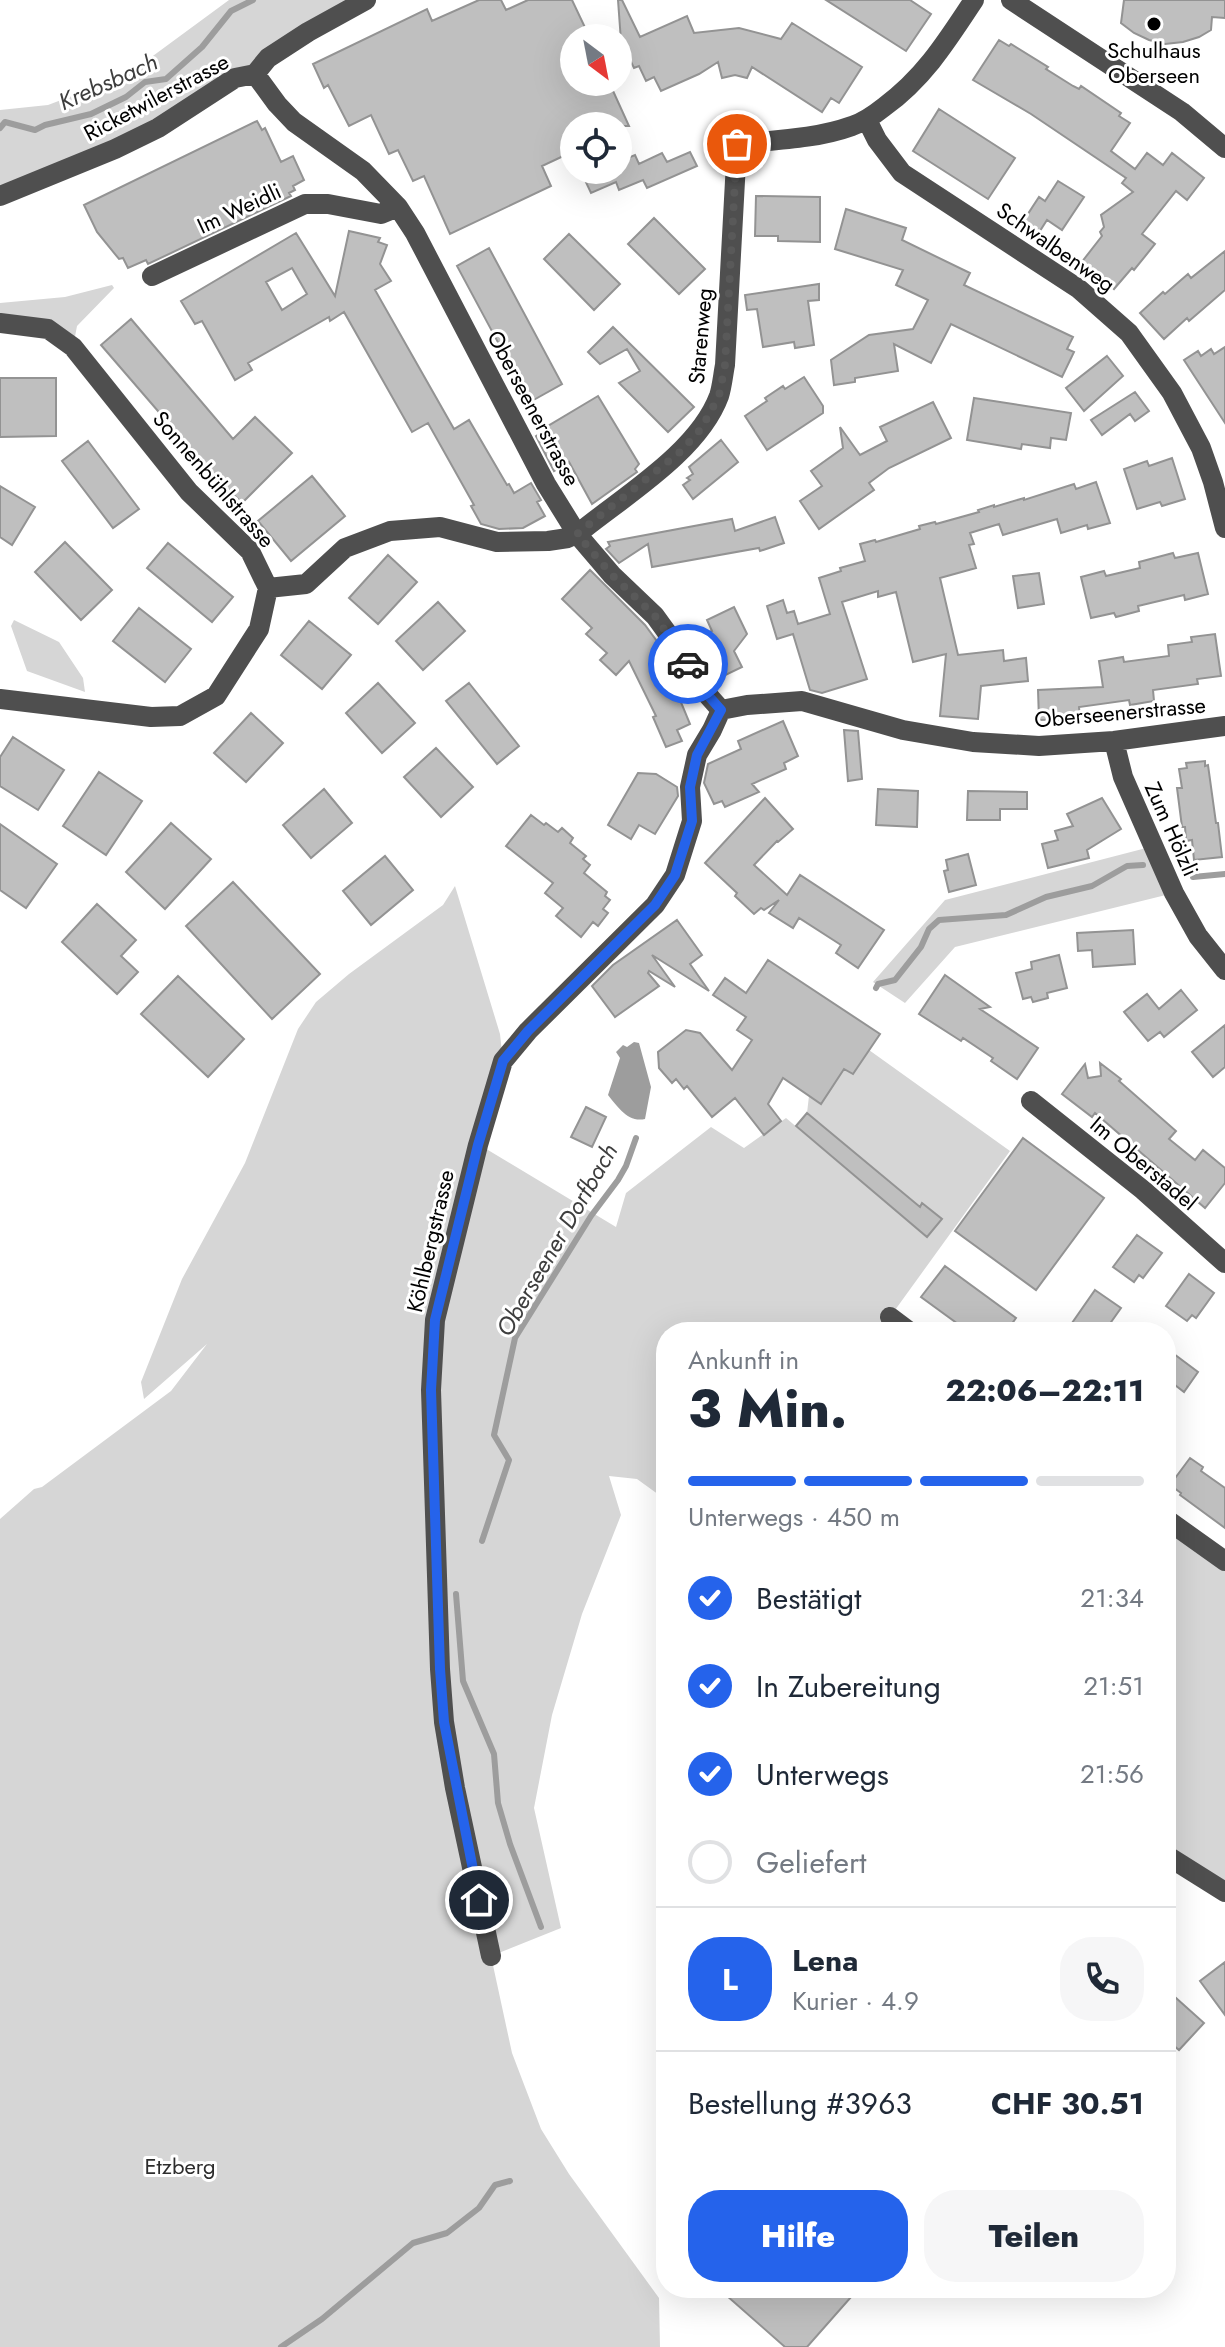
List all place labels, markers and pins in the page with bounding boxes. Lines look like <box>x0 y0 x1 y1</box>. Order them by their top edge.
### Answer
marker: Schulhaus Oberseen <box>1145 15 1163 33</box>
place label: Schulhaus Oberseen <box>1107 34 1201 91</box>
pin <box>703 110 771 178</box>
pin <box>445 1866 513 1934</box>

